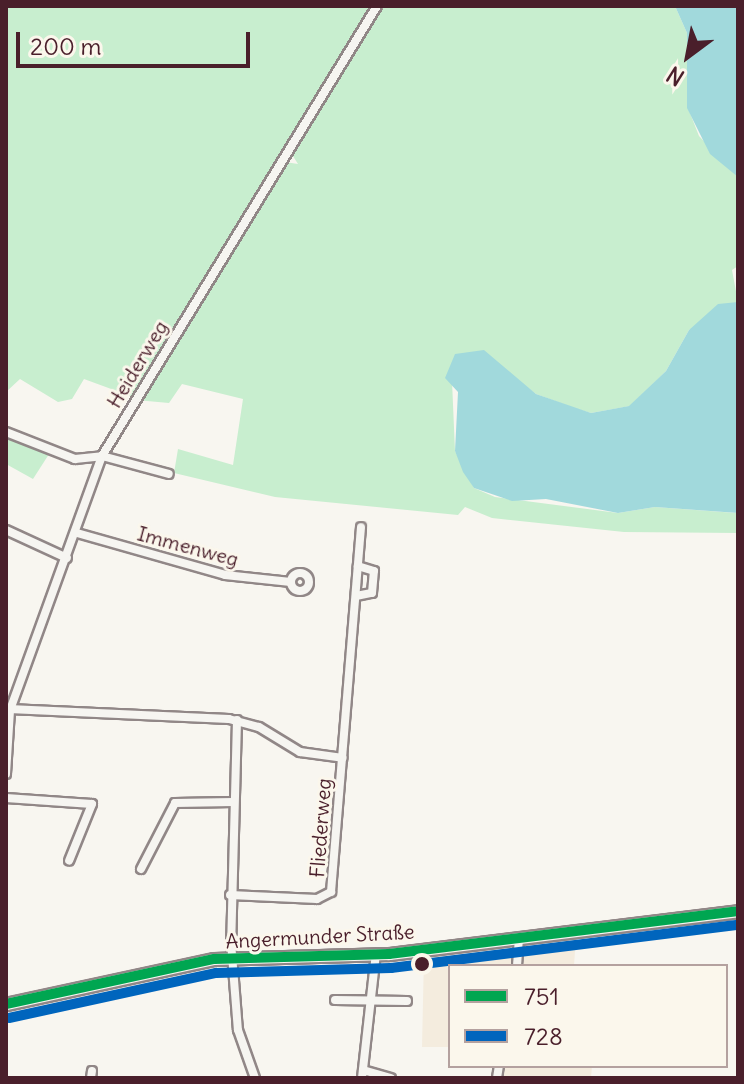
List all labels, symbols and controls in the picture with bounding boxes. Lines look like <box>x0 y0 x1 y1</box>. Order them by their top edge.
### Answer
scale bar <box>20 16 254 66</box>
north arrow <box>648 16 728 96</box>
text: 200 m <box>30 31 102 61</box>
text: N <box>661 60 689 92</box>
street label: Heiderweg <box>102 316 172 412</box>
street label: Immenweg <box>135 521 241 571</box>
street label: Fliederweg <box>305 778 335 878</box>
street label: Angermunder Straße <box>225 919 415 953</box>
unlabelled marker <box>414 956 430 972</box>
legend <box>448 964 728 1068</box>
text: 751 <box>524 981 559 1011</box>
text: 728 <box>524 1021 563 1051</box>

